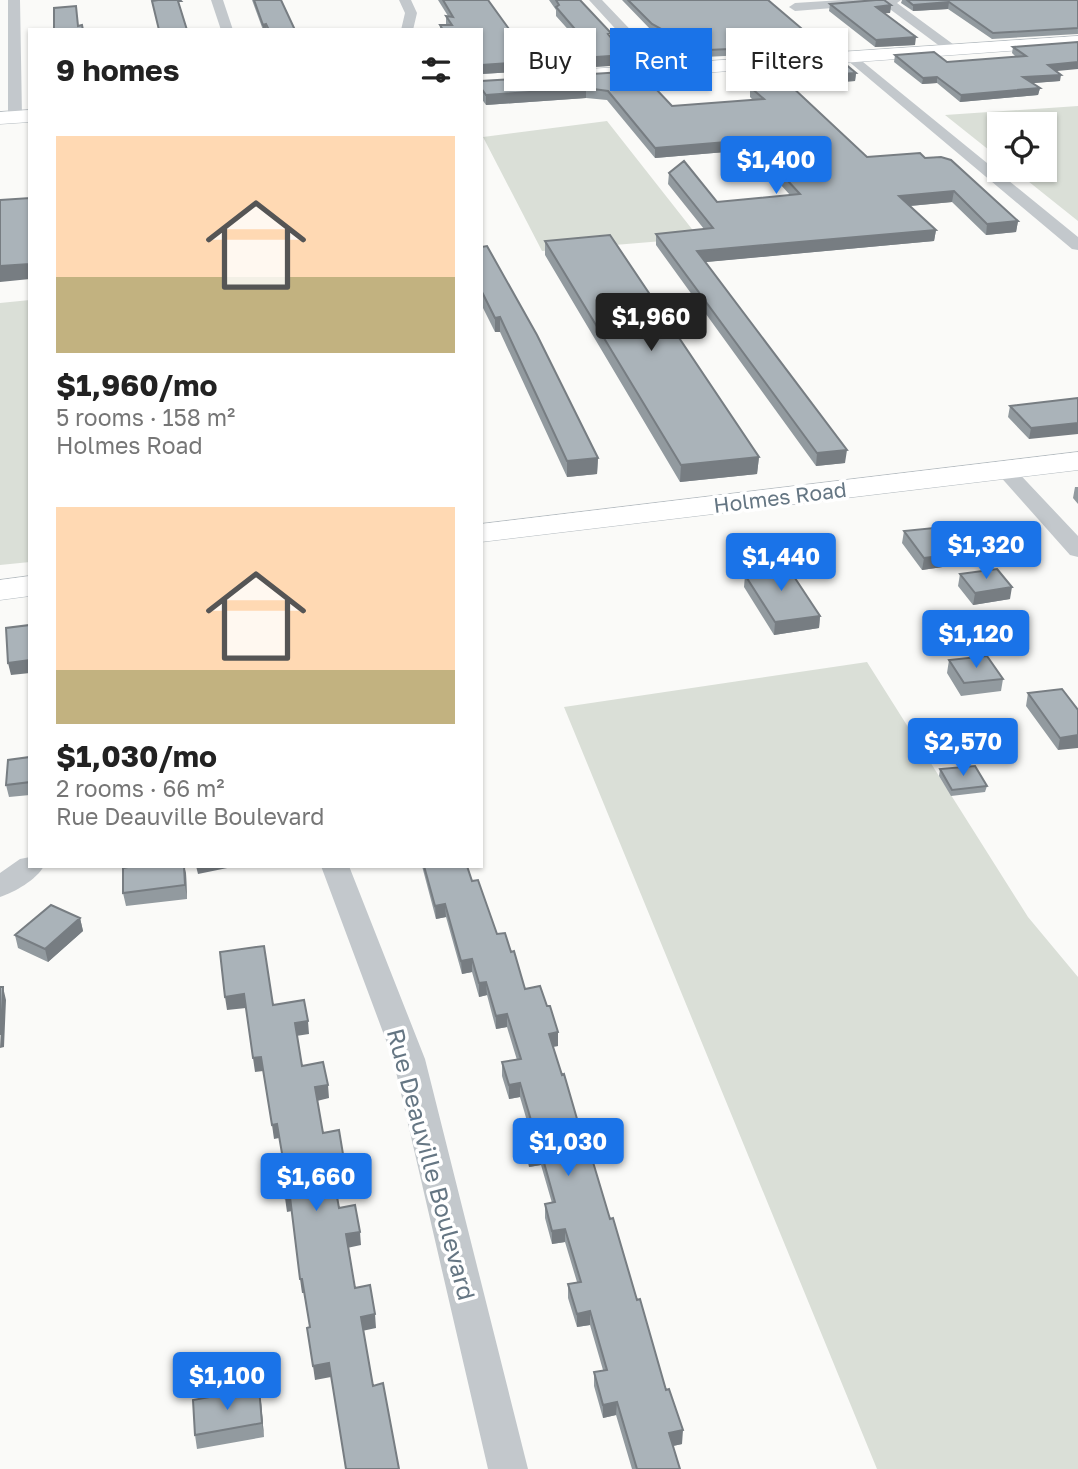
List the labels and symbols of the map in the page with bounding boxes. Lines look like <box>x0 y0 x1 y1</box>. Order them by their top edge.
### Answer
pin: $1,400 <box>719 136 833 196</box>
pin: $1,960 <box>594 294 708 353</box>
street label: Holmes Road <box>712 476 848 518</box>
pin: $1,320 <box>929 522 1043 581</box>
pin: $1,440 <box>724 534 838 593</box>
pin: $1,120 <box>919 610 1033 670</box>
pin: $2,570 <box>906 718 1020 778</box>
street label: Rue Deauville Boulevard <box>382 1025 482 1303</box>
pin: $1,030 <box>511 1118 625 1178</box>
pin: $1,660 <box>259 1154 373 1213</box>
pin: $1,100 <box>170 1352 284 1412</box>

